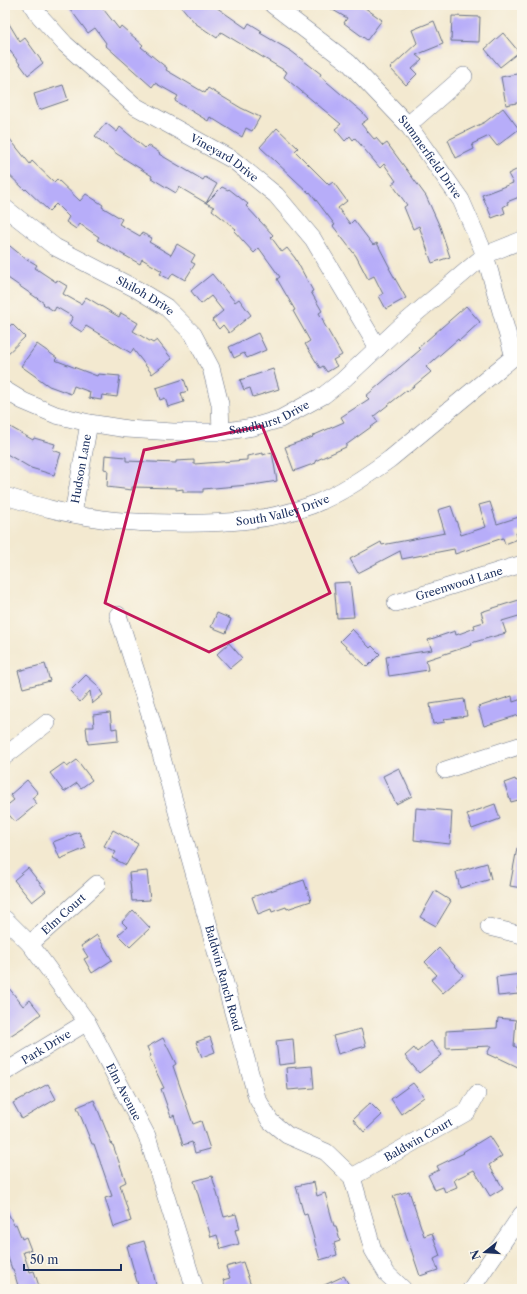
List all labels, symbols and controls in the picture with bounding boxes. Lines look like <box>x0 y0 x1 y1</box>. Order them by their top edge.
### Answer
street label: Summerfield Drive <box>395 112 465 201</box>
street label: Vineyard Drive <box>187 130 261 185</box>
street label: Shiloh Drive <box>114 273 177 318</box>
street label: Sandhurst Drive <box>228 397 312 438</box>
street label: Hudson Lane <box>68 433 94 504</box>
street label: South Valley Drive <box>235 491 332 528</box>
street label: Greenwood Lane <box>414 563 504 604</box>
street label: Elm Court <box>39 890 89 937</box>
street label: Baldwin Ranch Road <box>202 923 245 1033</box>
street label: Park Drive <box>19 1027 73 1067</box>
street label: Elm Avenue <box>103 1061 145 1123</box>
street label: Baldwin Court <box>382 1115 455 1164</box>
north arrow <box>465 1232 505 1272</box>
scale bar <box>24 1246 121 1272</box>
text: N <box>467 1248 484 1262</box>
text: 50 m <box>30 1252 59 1267</box>

